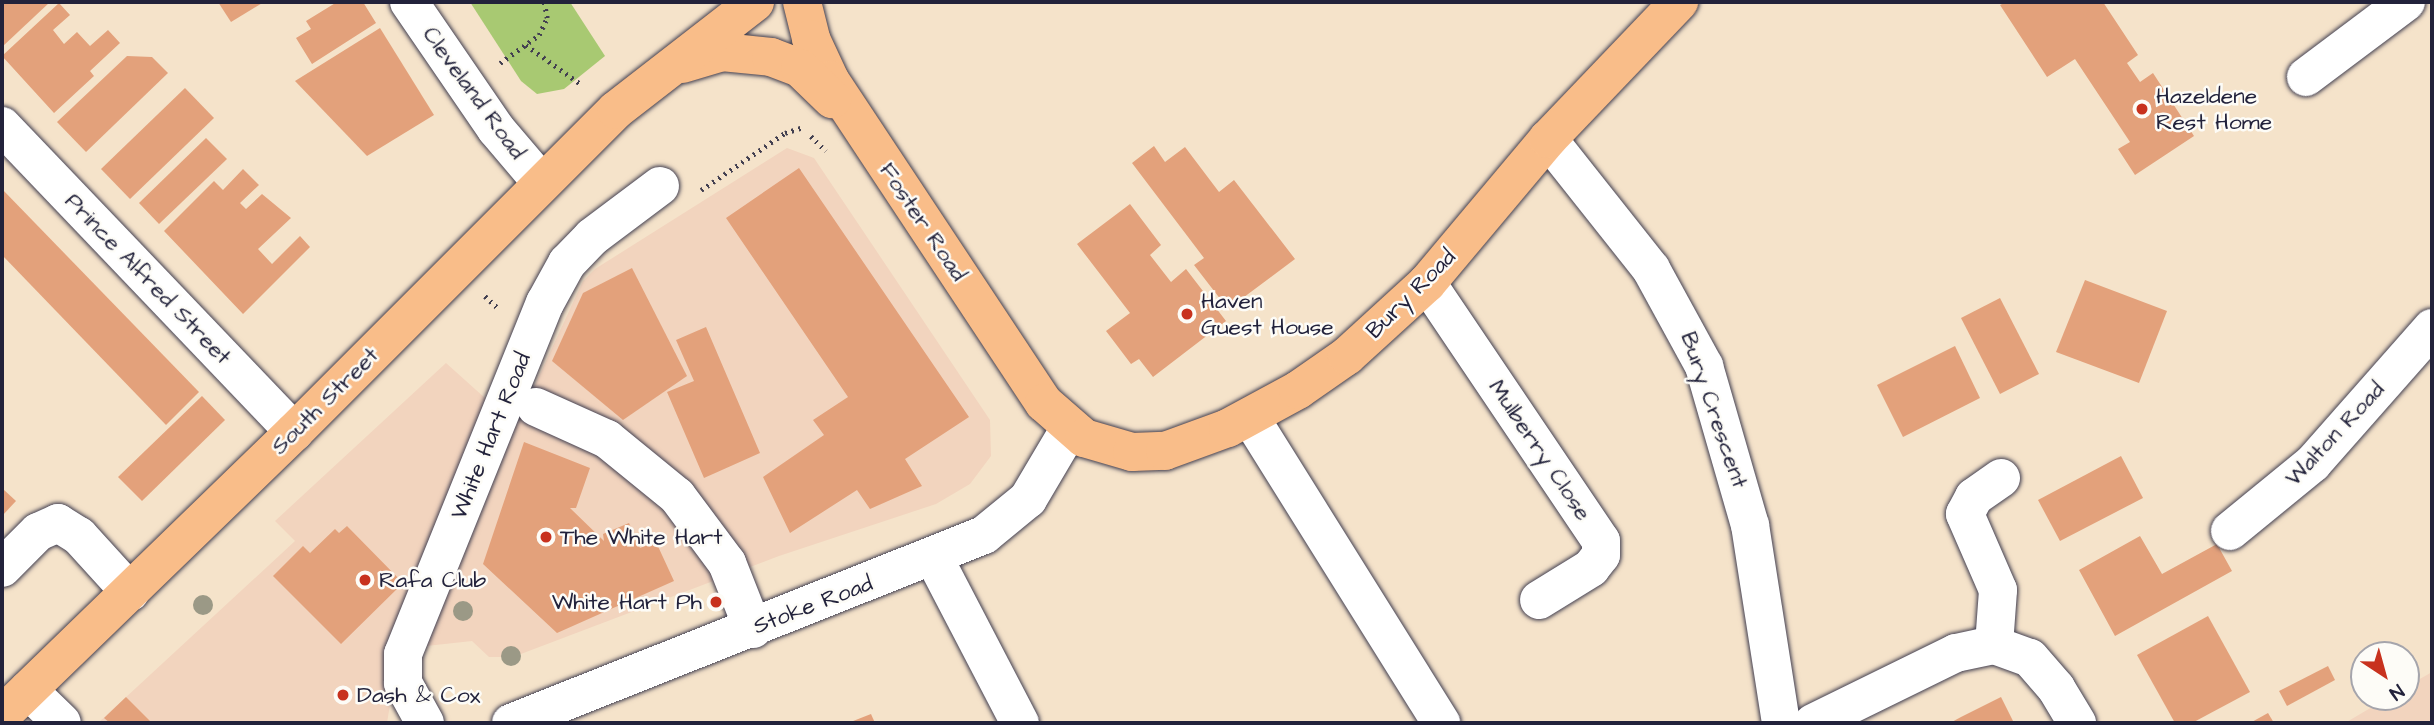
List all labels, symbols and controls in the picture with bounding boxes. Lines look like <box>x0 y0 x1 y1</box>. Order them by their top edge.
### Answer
street label: Cleveland Road <box>417 21 531 165</box>
place label: Hazeldene Rest Home <box>2156 82 2272 136</box>
marker: Hazeldene Rest Home <box>2134 101 2150 117</box>
street label: Foster Road <box>873 158 973 286</box>
street label: Prince Alfred Street <box>59 188 237 370</box>
street label: Bury Road <box>1360 243 1462 345</box>
place label: Haven Guest House <box>1201 287 1334 341</box>
marker: Haven Guest House <box>1179 306 1195 322</box>
street label: Bury Crescent <box>1674 328 1754 492</box>
street label: South Street <box>266 342 384 460</box>
street label: White Hart Road <box>445 349 537 523</box>
street label: Mulberry Close <box>1483 374 1597 526</box>
street label: Walton Road <box>2280 376 2390 492</box>
place label: The White Hart <box>560 523 722 551</box>
marker: The White Hart <box>538 529 554 545</box>
place label: Rafa Club <box>379 566 486 594</box>
street label: Stoke Road <box>749 570 877 640</box>
marker: Rafa Club <box>357 572 373 588</box>
place label: White Hart Ph <box>552 588 702 616</box>
marker: White Hart Ph <box>708 594 724 610</box>
north arrow <box>2350 641 2420 711</box>
text: N <box>2384 677 2409 706</box>
place label: Dash & Cox <box>357 681 480 709</box>
marker: Dash & Cox <box>335 687 351 703</box>

